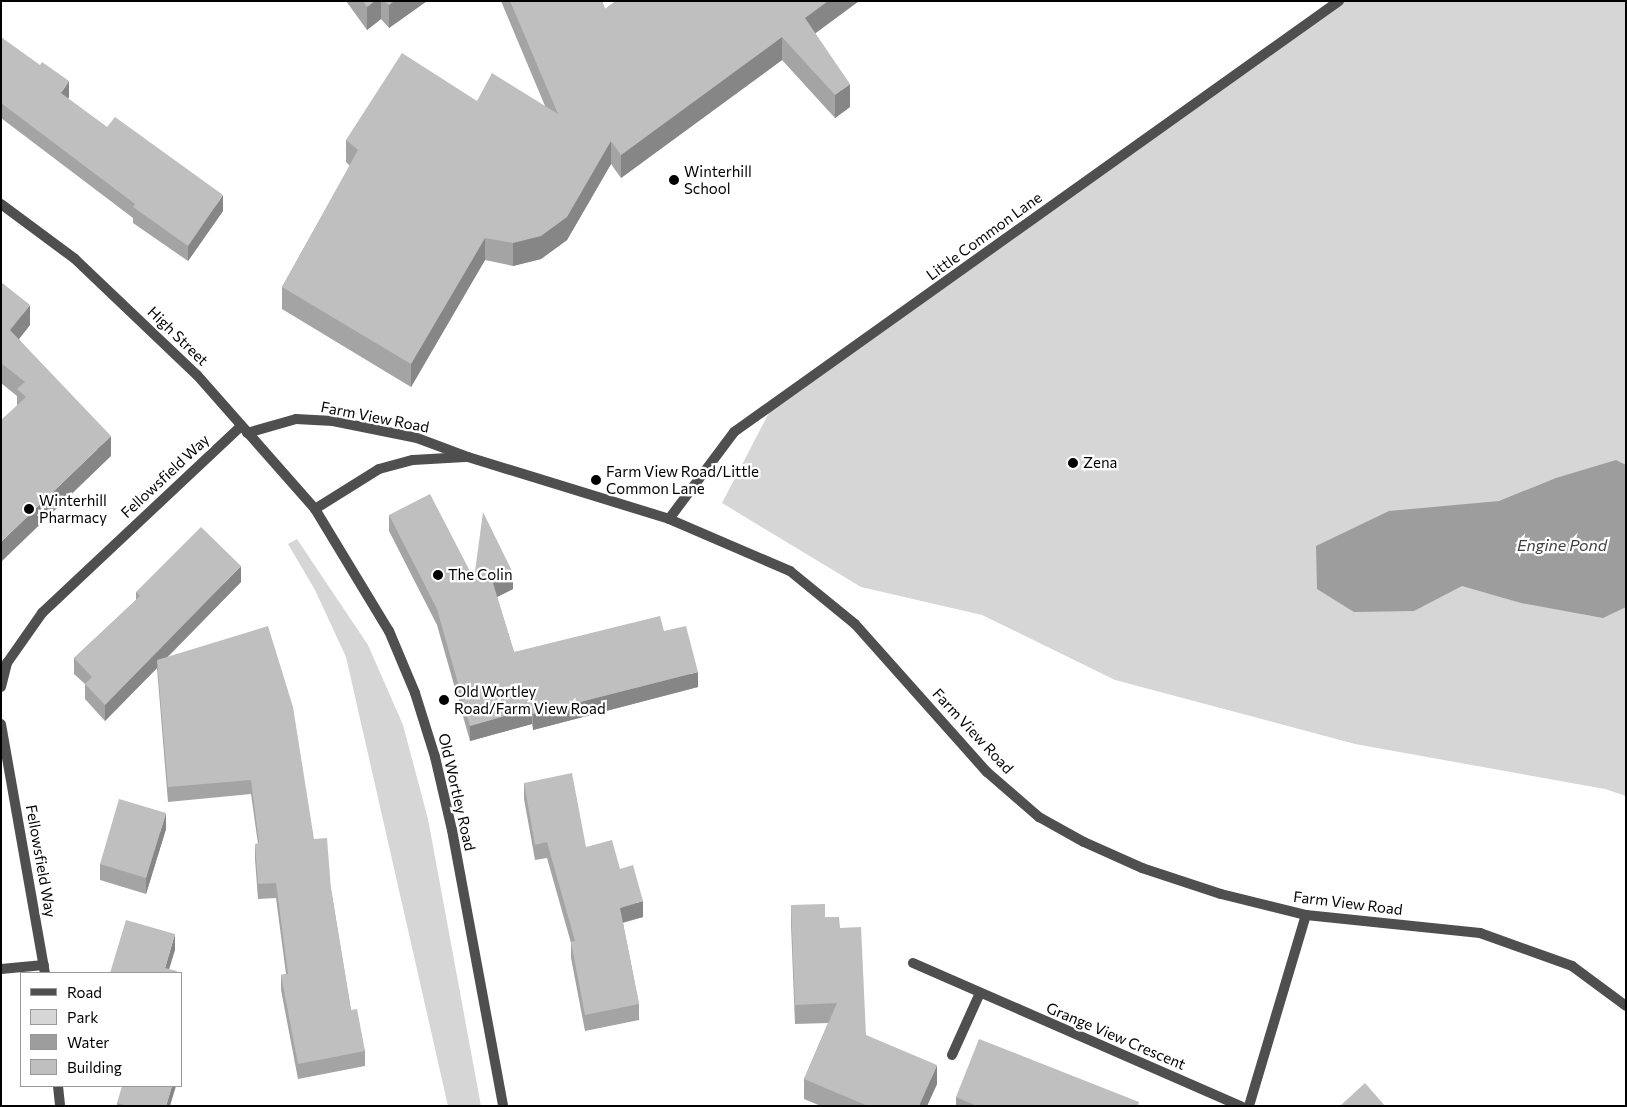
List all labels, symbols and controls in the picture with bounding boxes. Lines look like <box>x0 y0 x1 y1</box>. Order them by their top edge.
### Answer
place label: Winterhill School <box>684 162 752 197</box>
marker: Winterhill School <box>668 174 680 186</box>
street label: Little Common Lane <box>923 188 1045 284</box>
street label: High Street <box>144 303 212 369</box>
street label: Farm View Road <box>319 398 431 436</box>
street label: Fellowsfield Way <box>117 430 213 522</box>
place label: Zena <box>1083 454 1117 472</box>
marker: Zena <box>1067 457 1079 469</box>
place label: Farm View Road/Little Common Lane <box>606 462 759 497</box>
marker: Farm View Road/Little Common Lane <box>590 474 602 486</box>
place label: Winterhill Pharmacy <box>39 491 107 526</box>
marker: Winterhill Pharmacy <box>23 503 35 515</box>
water label: Engine Pond <box>1517 535 1607 555</box>
place label: The Colin <box>448 566 512 584</box>
marker: The Colin <box>432 569 444 581</box>
place label: Old Wortley Road/Farm View Road <box>454 682 606 717</box>
street label: Farm View Road <box>929 685 1017 777</box>
marker: Old Wortley Road/Farm View Road <box>438 694 450 706</box>
street label: Old Wortley Road <box>435 731 479 853</box>
street label: Fellowsfield Way <box>22 803 60 919</box>
street label: Farm View Road <box>1292 887 1404 919</box>
legend <box>20 972 182 1087</box>
text: Road <box>67 983 102 1001</box>
street label: Grange View Crescent <box>1044 998 1188 1074</box>
text: Park <box>67 1008 98 1026</box>
text: Water <box>67 1033 109 1051</box>
text: Building <box>67 1058 122 1076</box>

